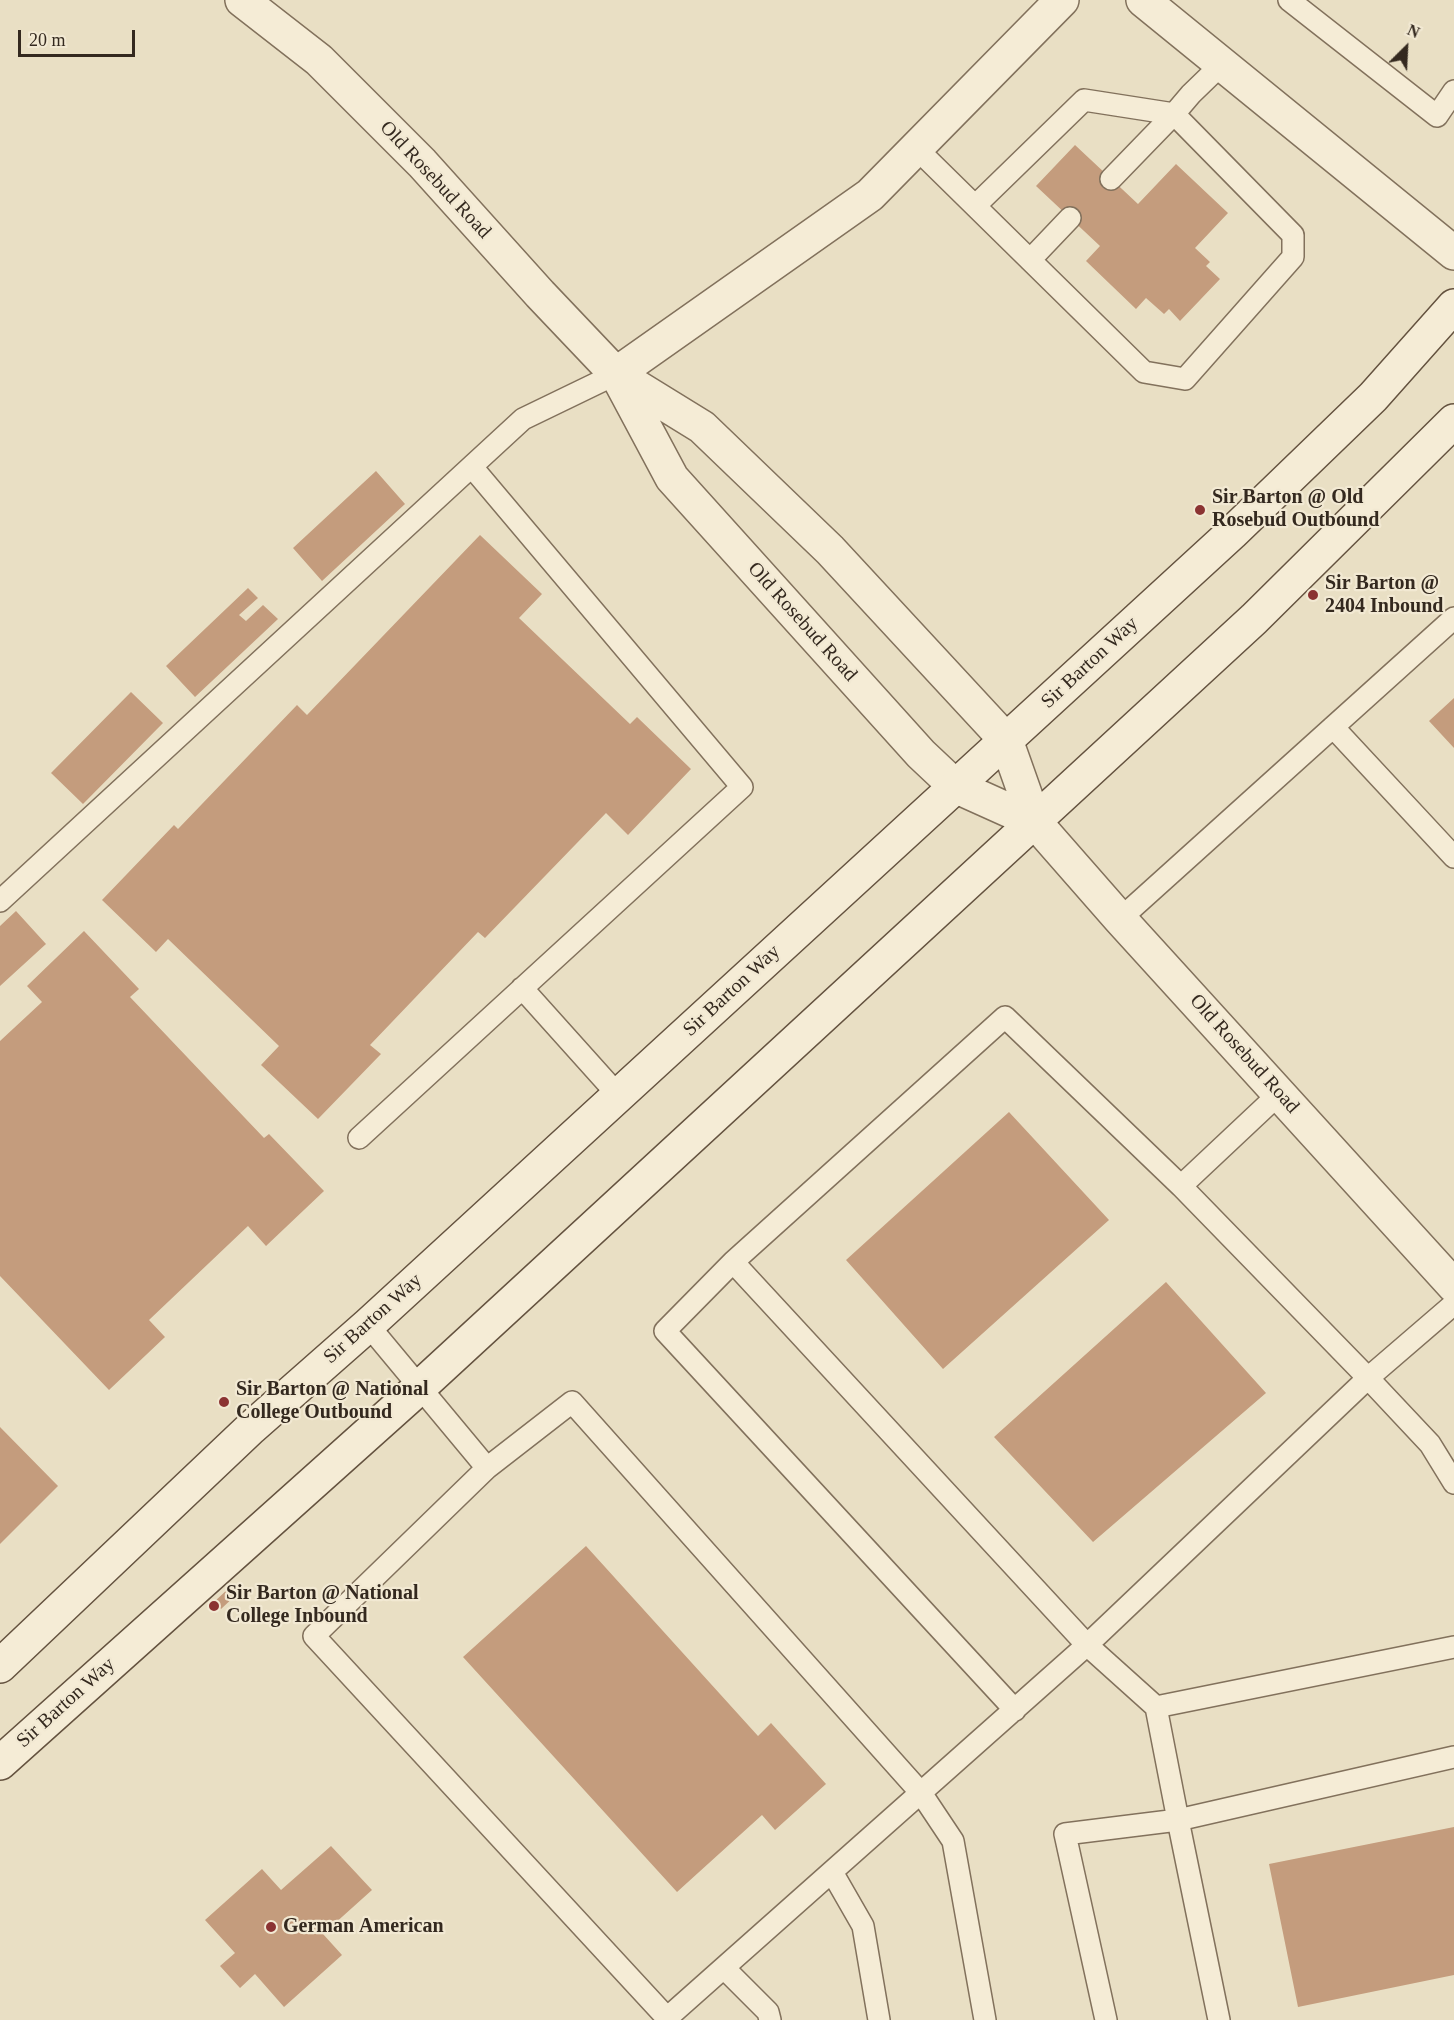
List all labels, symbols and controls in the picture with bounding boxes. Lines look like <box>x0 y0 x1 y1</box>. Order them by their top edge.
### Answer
scale bar <box>21 18 138 56</box>
north arrow <box>1376 18 1436 78</box>
text: N <box>1405 21 1422 41</box>
text: 20 m <box>29 30 66 50</box>
street label: Old Rosebud Road <box>374 116 496 244</box>
place label: Sir Barton @ Old Rosebud Outbound <box>1212 486 1379 533</box>
marker: Sir Barton @ Old Rosebud Outbound <box>1193 503 1207 517</box>
street label: Old Rosebud Road <box>742 557 862 687</box>
place label: Sir Barton @ 2404 Inbound <box>1325 572 1443 619</box>
marker: Sir Barton @ 2404 Inbound <box>1306 588 1320 602</box>
street label: Sir Barton Way <box>1036 612 1144 714</box>
street label: Sir Barton Way <box>678 940 786 1042</box>
street label: Old Rosebud Road <box>1184 989 1304 1119</box>
street label: Sir Barton Way <box>319 1269 427 1369</box>
place label: Sir Barton @ National College Outbound <box>236 1378 428 1425</box>
marker: Sir Barton @ National College Outbound <box>217 1395 231 1409</box>
place label: Sir Barton @ National College Inbound <box>226 1582 418 1629</box>
marker: Sir Barton @ National College Inbound <box>207 1599 221 1613</box>
street label: Sir Barton Way <box>12 1653 120 1753</box>
place label: German American <box>283 1915 444 1939</box>
marker: German American <box>264 1920 278 1934</box>

